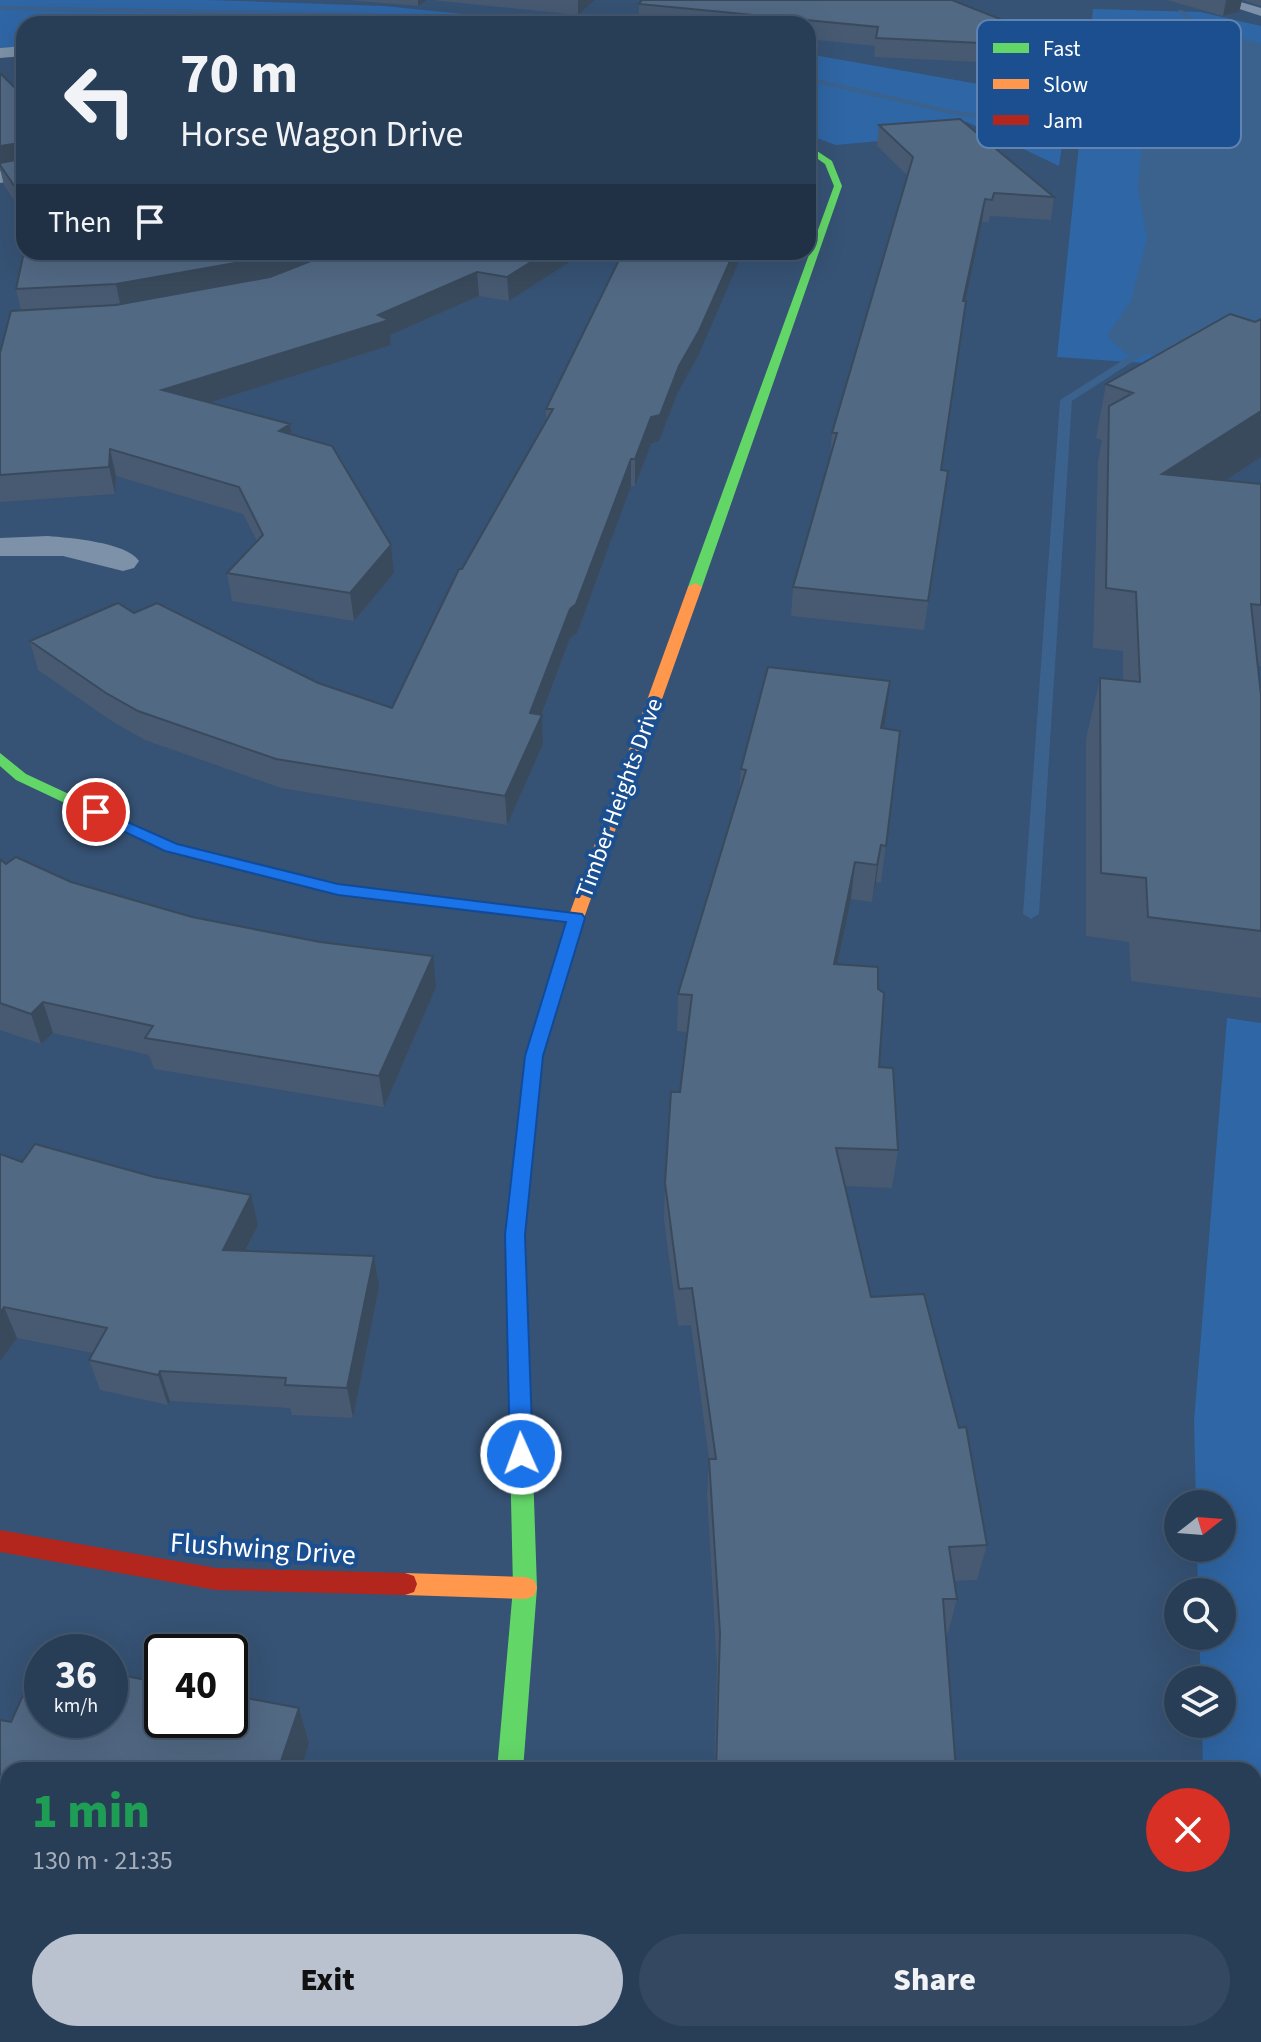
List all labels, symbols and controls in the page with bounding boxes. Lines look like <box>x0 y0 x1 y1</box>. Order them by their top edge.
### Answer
legend <box>977 20 1241 148</box>
text: Fast <box>1043 33 1081 65</box>
text: 70 m <box>180 35 298 114</box>
icon: left <box>48 48 152 152</box>
text: Slow <box>1043 69 1088 101</box>
text: Jam <box>1043 105 1083 137</box>
text: Horse Wagon Drive <box>180 109 463 160</box>
icon: arrive <box>128 200 172 244</box>
text: Then <box>48 201 112 244</box>
street label: Timber Heights Drive <box>567 693 672 903</box>
pin <box>62 778 130 846</box>
icon: arrive <box>74 790 118 834</box>
position arrow <box>479 1412 563 1496</box>
north arrow <box>1164 1490 1236 1562</box>
map controls <box>1164 1490 1236 1738</box>
street label: Flushwing Drive <box>169 1523 357 1575</box>
button: search <box>1164 1578 1236 1650</box>
speed limit sign: 40 <box>144 1634 248 1738</box>
text: 36 <box>55 1647 97 1704</box>
button: layers <box>1164 1666 1236 1738</box>
text: km/h <box>54 1692 98 1720</box>
text: 1 min <box>32 1778 150 1846</box>
button: close <box>1146 1788 1230 1872</box>
text: 130 m · 21:35 <box>32 1842 173 1879</box>
button: Exit <box>32 1934 623 2026</box>
button: Share <box>639 1934 1230 2026</box>

